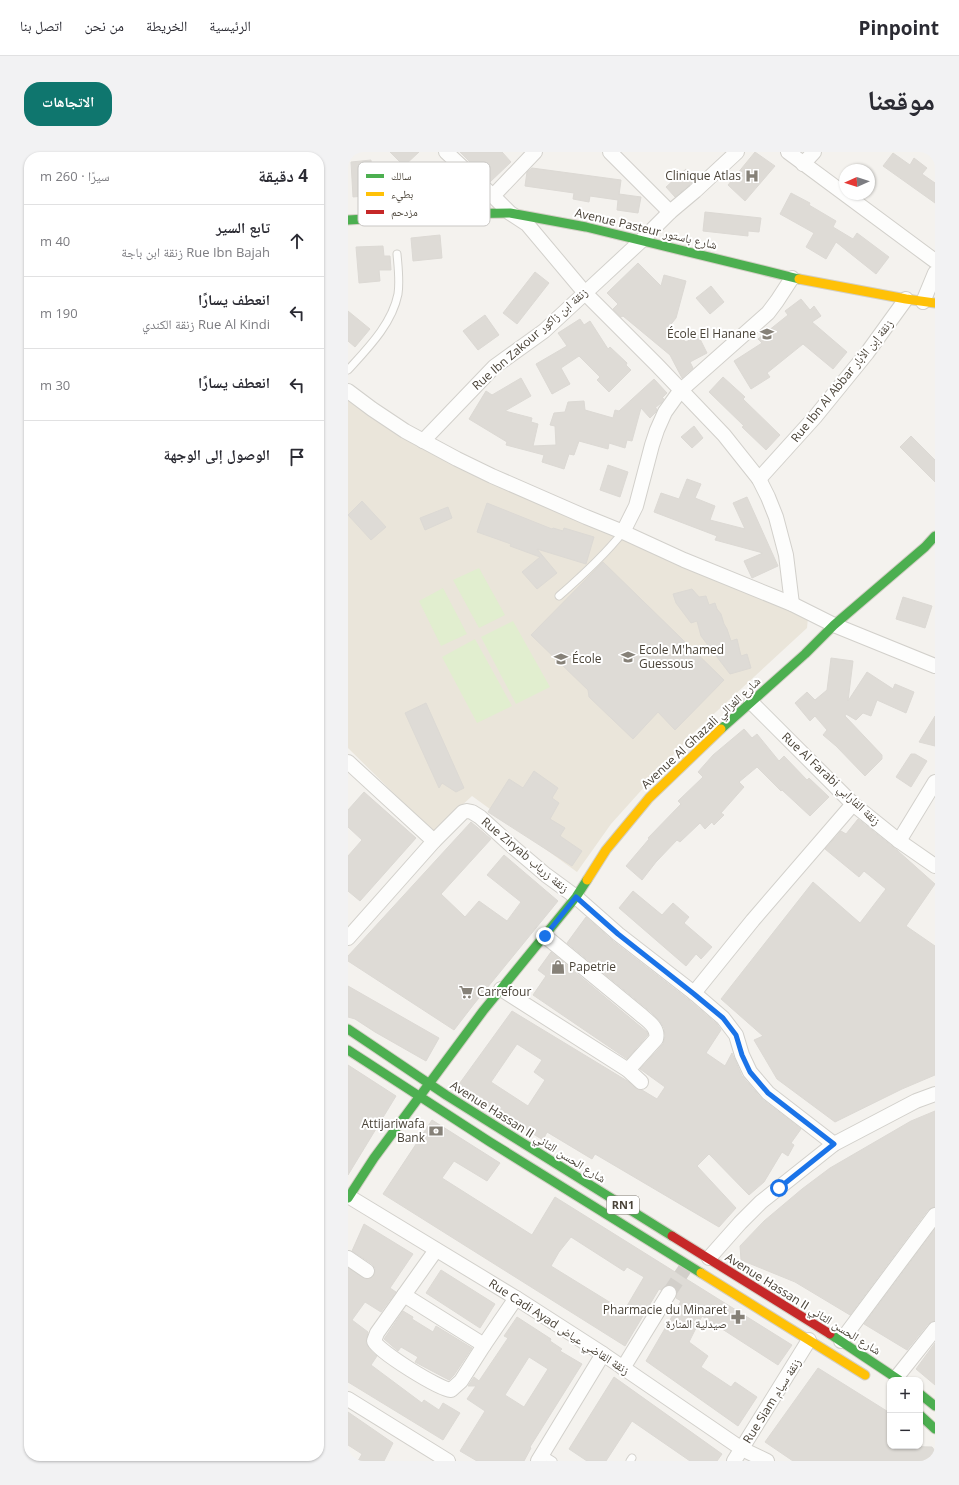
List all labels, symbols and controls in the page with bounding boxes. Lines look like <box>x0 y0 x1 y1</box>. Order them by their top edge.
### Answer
text: Pinpoint <box>858 15 939 41</box>
text: اتصل بنا <box>20 16 62 35</box>
text: من نحن <box>84 16 124 35</box>
text: الخريطة <box>146 16 187 35</box>
text: الرئيسية <box>209 16 251 35</box>
text: موقعنا <box>867 80 935 118</box>
button: الاتجاهات <box>24 82 112 126</box>
legend <box>358 162 490 226</box>
text: 4 دقيقة <box>258 164 308 187</box>
north arrow <box>839 164 875 200</box>
text: سيرًا · 260 m <box>40 167 110 185</box>
place label: Clinique Atlas <box>665 167 741 184</box>
text: سالك <box>391 168 411 183</box>
hospital icon: Clinique Atlas <box>744 168 760 184</box>
text: بطيء <box>391 186 413 203</box>
text: مزدحم <box>391 204 418 220</box>
street label: Avenue Pasteur شارع باستور <box>573 204 719 253</box>
text: تابع السير <box>216 217 270 237</box>
icon: ahead <box>286 230 308 252</box>
text: 40 m <box>40 232 70 250</box>
text: Rue Ibn Bajah زنقة ابن باجة <box>121 243 270 261</box>
street label: Rue Ibn Zakour زنقة ابن زاكور <box>468 283 592 394</box>
text: انعطف يسارًا <box>198 289 270 309</box>
icon: left <box>286 302 308 324</box>
text: 190 m <box>40 304 78 322</box>
text: Rue Al Kindi زنقة الكندي <box>142 315 270 333</box>
street label: Rue Ibn Al Abbar زنقة إبن الأبار <box>787 315 897 446</box>
place label: École El Hanane <box>667 325 756 342</box>
school or university icon: École El Hanane <box>759 326 775 342</box>
text: انعطف يسارًا <box>198 372 270 392</box>
icon: left <box>286 374 308 396</box>
text: 30 m <box>40 376 70 394</box>
text: الوصول إلى الوجهة <box>164 444 270 464</box>
icon: arrive <box>286 446 308 468</box>
place label: Ecole M'hamed Guessous <box>639 641 724 672</box>
school or university icon: Ecole M'hamed Guessous <box>620 649 636 665</box>
place label: École <box>572 650 602 667</box>
school or university icon: École <box>553 651 569 667</box>
street label: Avenue Al Ghazali شارع الغزالي <box>637 673 766 794</box>
street label: Rue Al Farabi زنقة الفارابي <box>777 728 885 831</box>
street label: Rue Ziryab زنقة زرياب <box>478 813 573 897</box>
route end <box>536 927 554 945</box>
place label: Papetrie <box>569 958 616 975</box>
shop icon: Papetrie <box>550 959 566 975</box>
place label: Carrefour <box>477 983 531 1000</box>
supermarket icon: Carrefour <box>458 984 474 1000</box>
street label: Avenue Hassan II شارع الحسن الثاني <box>446 1077 609 1188</box>
place label: Attijariwafa Bank <box>362 1115 426 1146</box>
bank icon: Attijariwafa Bank <box>428 1123 444 1139</box>
route start <box>770 1179 788 1197</box>
road number: RN1 <box>607 1196 639 1214</box>
street label: Avenue Hassan II شارع الحسن الثاني <box>721 1249 884 1360</box>
street label: Rue Cadi Ayad زنقة القاضي عياض <box>484 1275 633 1380</box>
place label: Pharmacie du Minaret صيدلية المنارة <box>603 1301 727 1332</box>
pharmacy icon: Pharmacie du Minaret صيدلية المنارة <box>730 1309 746 1325</box>
street label: Rue Siam زنقة سيام <box>739 1355 805 1447</box>
map controls <box>887 1377 923 1449</box>
button: + <box>887 1377 923 1413</box>
button: − <box>887 1413 923 1449</box>

